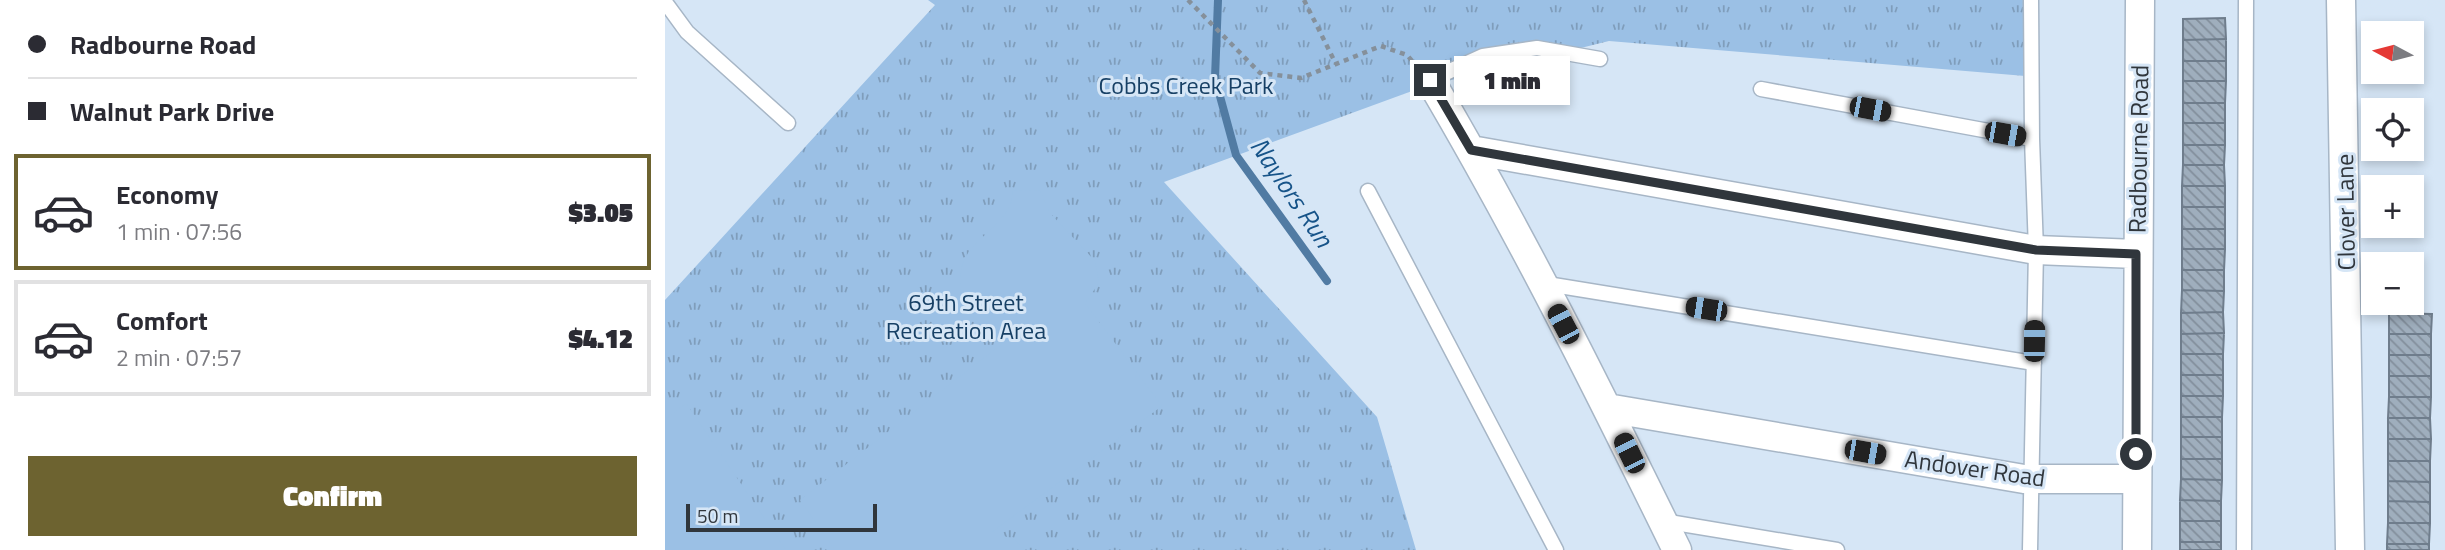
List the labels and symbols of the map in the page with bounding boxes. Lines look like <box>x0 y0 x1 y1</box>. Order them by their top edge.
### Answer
north arrow <box>2361 21 2424 84</box>
callout: 1 min <box>1455 56 1570 104</box>
route end <box>1414 64 1446 96</box>
street label: Radbourne Road <box>2119 65 2157 233</box>
park label: Cobbs Creek Park <box>1098 67 1274 103</box>
car <box>1848 95 1893 123</box>
car <box>1983 120 2028 148</box>
water label: Naylors Run <box>1241 129 1344 256</box>
street label: Clover Lane <box>2326 153 2364 271</box>
park label: 69th Street Recreation Area <box>886 284 1046 348</box>
car <box>1684 295 1729 323</box>
car <box>1544 301 1583 347</box>
car <box>2024 320 2045 362</box>
car <box>1611 430 1648 476</box>
car <box>1843 438 1888 466</box>
route start <box>2120 438 2152 470</box>
street label: Andover Road <box>1903 440 2047 496</box>
scale bar <box>686 501 877 533</box>

